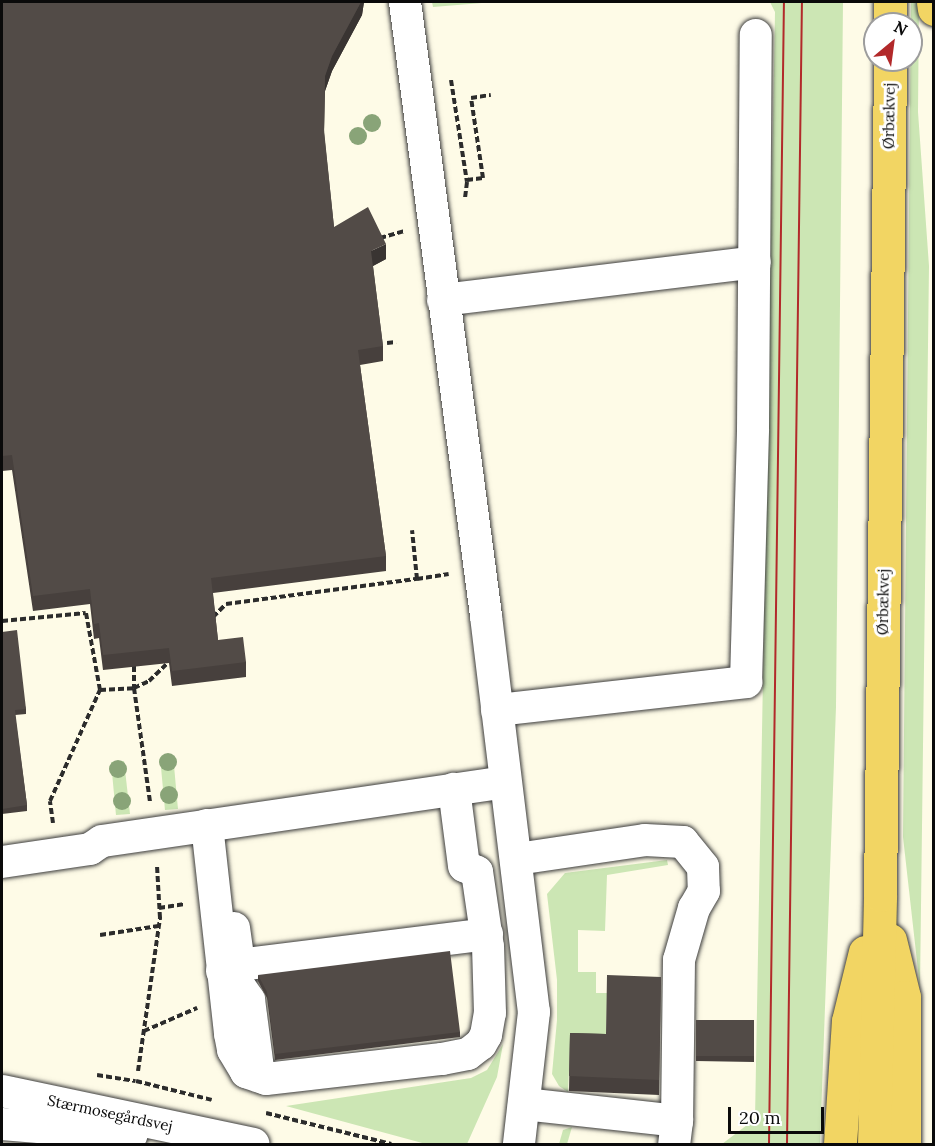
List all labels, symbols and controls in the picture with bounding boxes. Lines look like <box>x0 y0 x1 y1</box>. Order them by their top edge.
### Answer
north arrow <box>863 12 923 72</box>
text: N <box>890 16 911 40</box>
street label: Ørbækvej <box>879 83 899 149</box>
street label: Ørbækvej <box>873 569 893 635</box>
street label: Stærmosegårdsvej <box>46 1091 174 1135</box>
scale bar <box>731 1095 827 1133</box>
text: 20 m <box>739 1106 781 1129</box>

